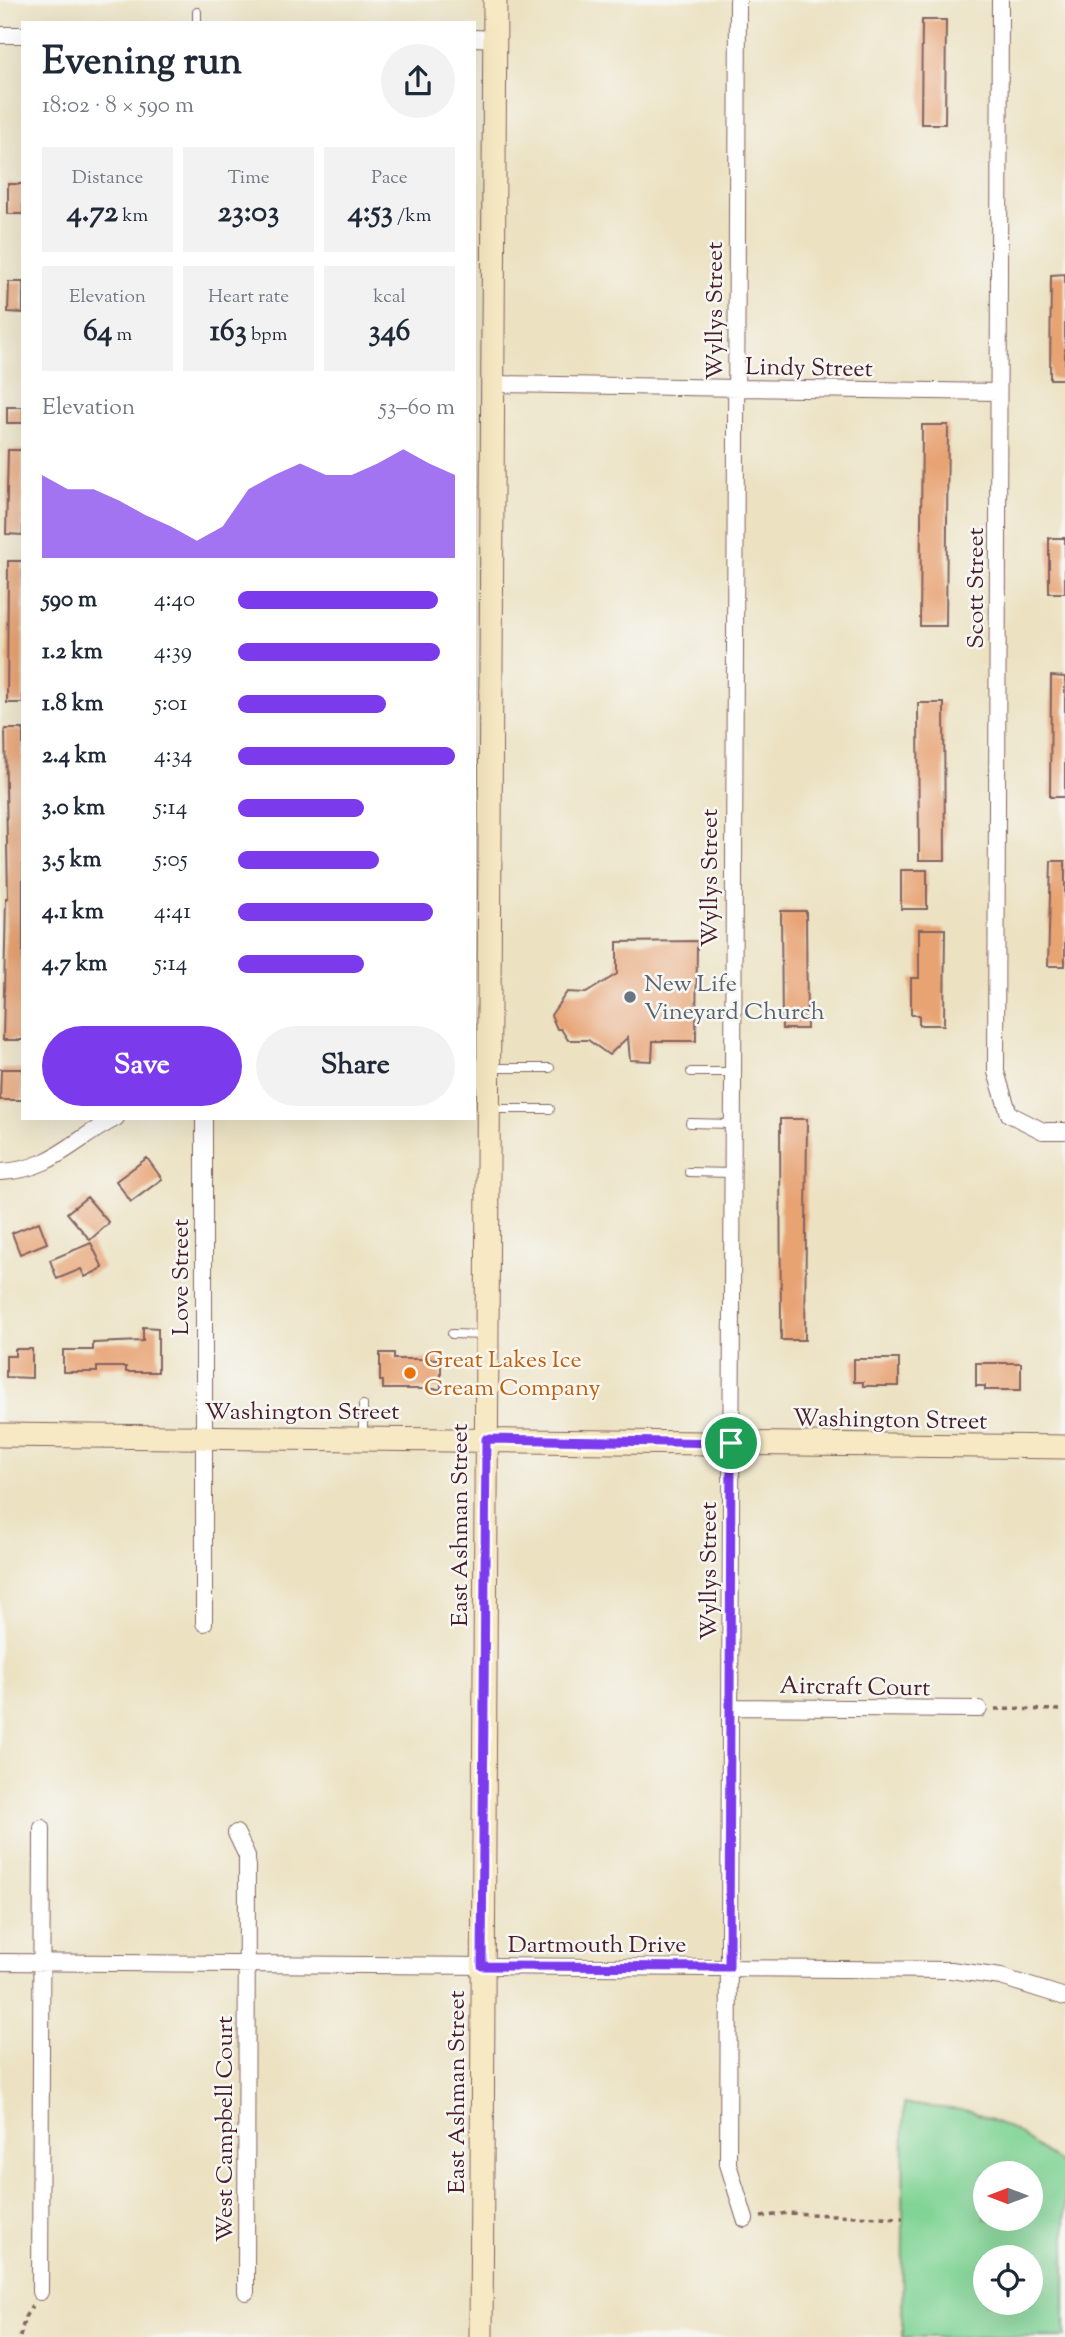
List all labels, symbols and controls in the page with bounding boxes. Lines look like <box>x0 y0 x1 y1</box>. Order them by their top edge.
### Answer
text: Evening run <box>42 37 242 91</box>
button: share <box>381 44 455 118</box>
text: 18:02 · 8 × 590 m <box>42 90 194 123</box>
text: Distance <box>72 165 143 192</box>
text: Time <box>227 165 270 192</box>
text: Pace <box>371 165 408 192</box>
text: 4.72 <box>67 192 118 235</box>
text: 23:03 <box>218 192 279 235</box>
text: 4:53 <box>348 192 393 235</box>
text: km <box>118 203 148 230</box>
text: /km <box>393 203 431 230</box>
street label: Wyllys Street <box>699 242 733 380</box>
text: Elevation <box>69 284 146 311</box>
text: Heart rate <box>208 284 289 311</box>
text: kcal <box>373 284 406 311</box>
text: 64 <box>83 311 112 354</box>
text: 163 <box>210 311 247 354</box>
text: 346 <box>369 311 410 354</box>
text: m <box>112 322 132 349</box>
text: bpm <box>247 322 287 349</box>
street label: Lindy Street <box>745 351 873 387</box>
text: Elevation <box>42 392 135 425</box>
text: 53–60 m <box>379 392 455 425</box>
street label: Scott Street <box>960 527 994 649</box>
text: 590 m <box>42 584 97 617</box>
text: 4:40 <box>154 584 195 617</box>
text: 1.2 km <box>42 636 103 669</box>
text: 4:39 <box>154 636 192 669</box>
text: 1.8 km <box>42 688 104 721</box>
text: 5:01 <box>154 688 187 721</box>
text: 2.4 km <box>42 740 107 773</box>
text: 4:34 <box>154 740 192 773</box>
text: 3.0 km <box>42 792 105 825</box>
text: 5:14 <box>154 792 187 825</box>
street label: Wyllys Street <box>694 809 728 947</box>
text: 3.5 km <box>42 844 101 877</box>
text: 5:05 <box>154 844 188 877</box>
text: 4.1 km <box>42 896 104 929</box>
text: 4:41 <box>154 896 191 929</box>
text: 4.7 km <box>42 948 107 981</box>
text: 5:14 <box>154 948 187 981</box>
place label: New Life Vineyard Church <box>644 968 825 1030</box>
marker: New Life Vineyard Church <box>622 989 638 1005</box>
button: Save <box>42 1026 242 1106</box>
button: Share <box>256 1026 455 1106</box>
street label: Love Street <box>165 1218 199 1336</box>
place label: Great Lakes Ice Cream Company <box>424 1344 600 1406</box>
marker: Great Lakes Ice Cream Company <box>402 1365 418 1381</box>
street label: Washington Street <box>205 1396 399 1430</box>
street label: Washington Street <box>792 1402 988 1440</box>
pin <box>701 1413 761 1473</box>
street label: East Ashman Street <box>444 1423 478 1627</box>
icon: arrive <box>712 1424 750 1462</box>
street label: Wyllys Street <box>693 1502 727 1640</box>
street label: Aircraft Court <box>779 1670 931 1706</box>
street label: Dartmouth Drive <box>508 1929 686 1963</box>
street label: East Ashman Street <box>441 1990 475 2194</box>
street label: West Campbell Court <box>209 2016 243 2242</box>
north arrow <box>973 2161 1043 2231</box>
map controls <box>973 2161 1043 2315</box>
button: locate <box>973 2245 1043 2315</box>

